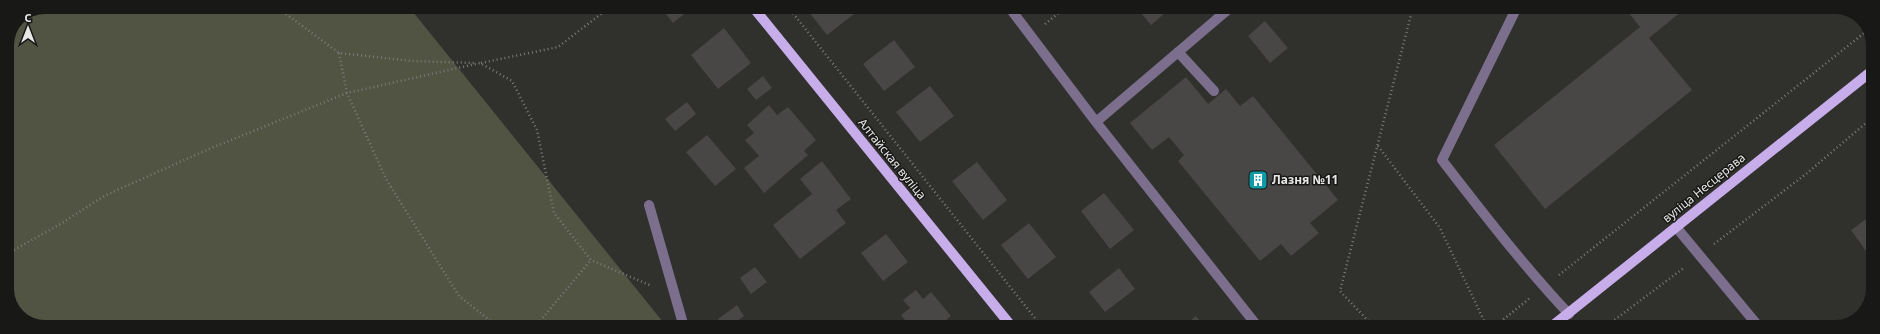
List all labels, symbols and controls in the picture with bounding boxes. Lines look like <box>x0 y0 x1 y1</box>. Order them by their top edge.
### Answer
north arrow <box>8 8 48 48</box>
text: С <box>24 10 32 25</box>
street label: Алтайская вуліца <box>854 115 930 203</box>
street label: вуліца Несцерава <box>1659 149 1749 226</box>
building icon: Лазня №11 <box>1247 169 1269 191</box>
place label: Лазня №11 <box>1272 171 1338 188</box>

